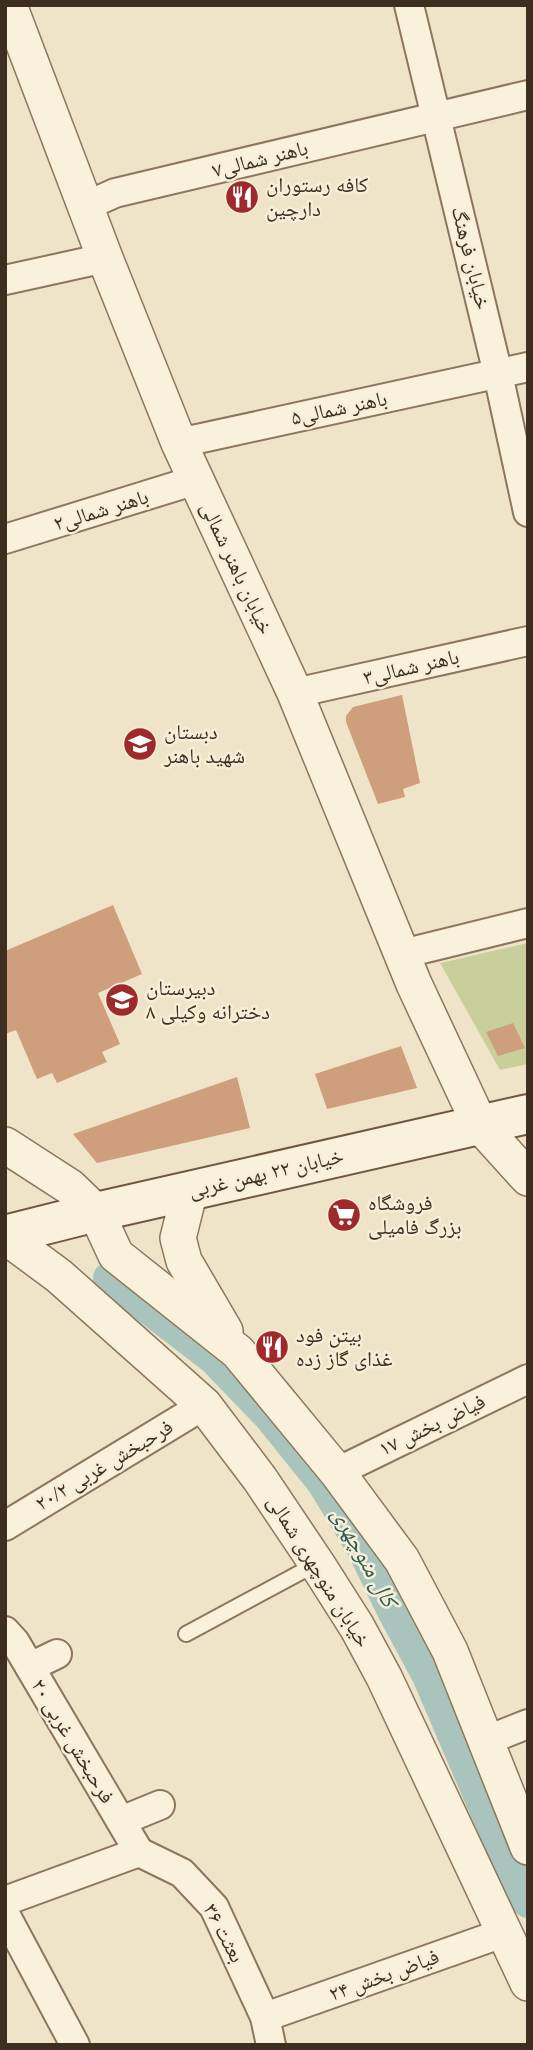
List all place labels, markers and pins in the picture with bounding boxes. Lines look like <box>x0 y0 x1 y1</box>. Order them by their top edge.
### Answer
place label: کافه رستوران دارچین <box>266 173 369 222</box>
restaurant icon: کافه رستوران دارچین <box>223 178 261 216</box>
place label: دبستان شهید باهنر <box>163 720 245 768</box>
school or university icon: دبستان شهید باهنر <box>121 725 159 763</box>
place label: دبیرستان دخترانه وکیلی ۸ <box>146 976 270 1025</box>
school or university icon: دبیرستان دخترانه وکیلی ۸ <box>103 981 141 1019</box>
place label: فروشگاه بزرگ فامیلی <box>368 1191 462 1240</box>
supermarket icon: فروشگاه بزرگ فامیلی <box>325 1196 363 1234</box>
place label: بیتن فود غذای گاز زده <box>296 1323 393 1371</box>
restaurant icon: بیتن فود غذای گاز زده <box>253 1328 291 1366</box>

